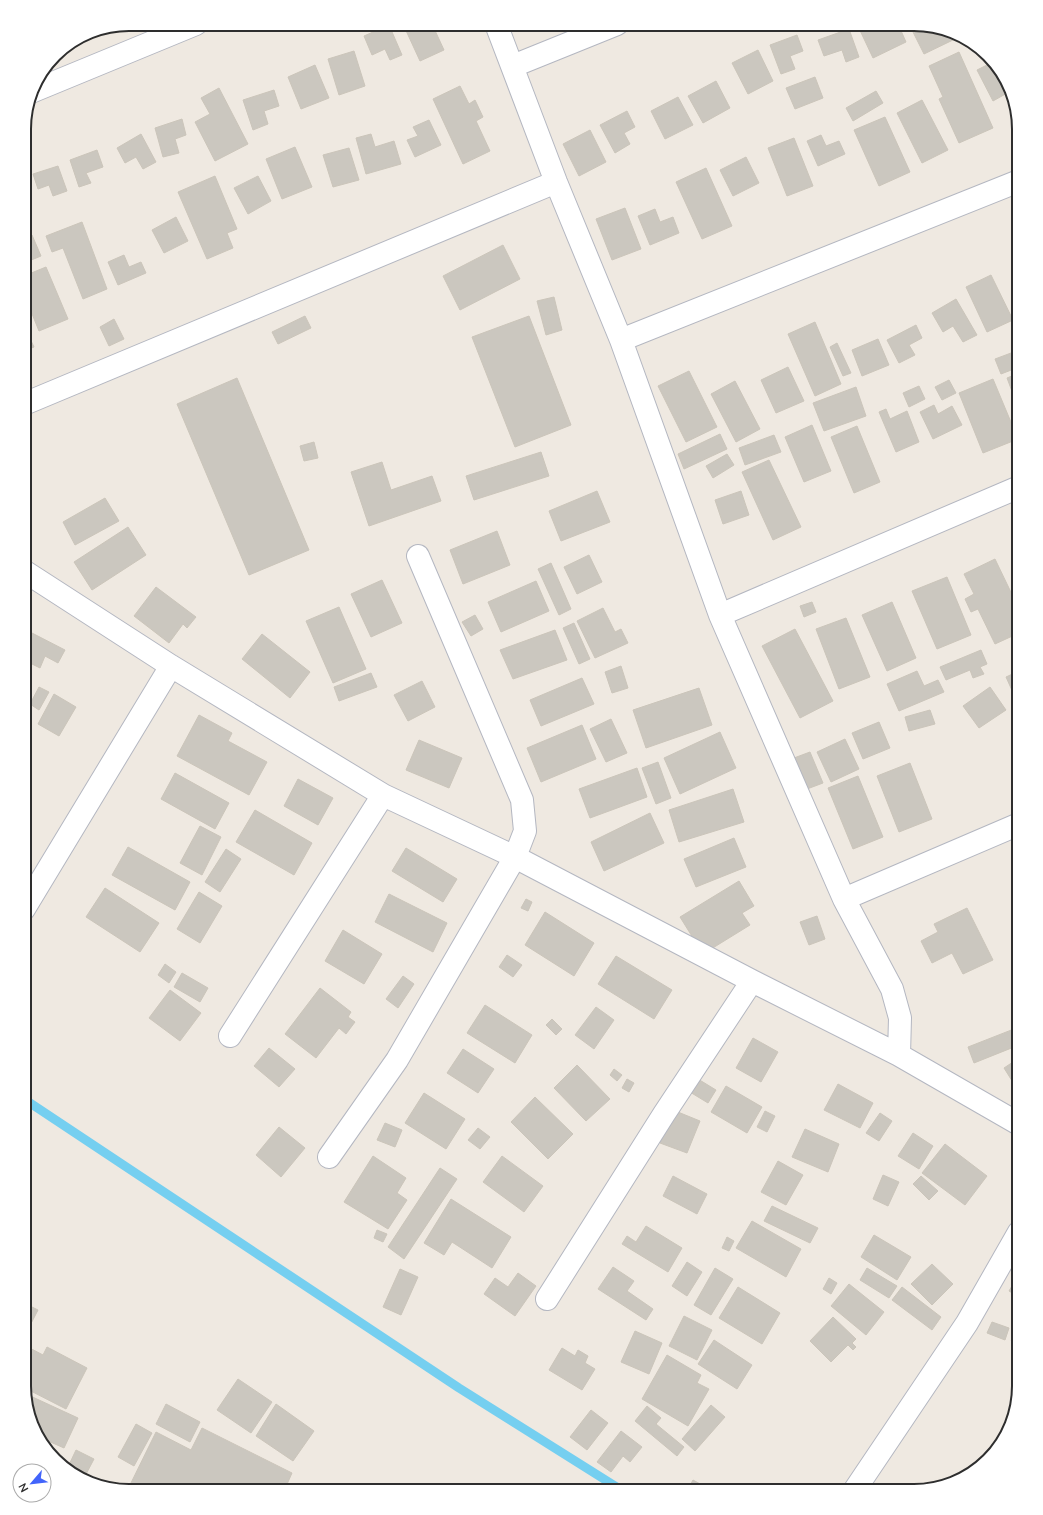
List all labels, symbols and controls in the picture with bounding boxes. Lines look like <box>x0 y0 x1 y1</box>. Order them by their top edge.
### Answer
north arrow <box>12 1463 52 1503</box>
text: N <box>15 1480 32 1495</box>

